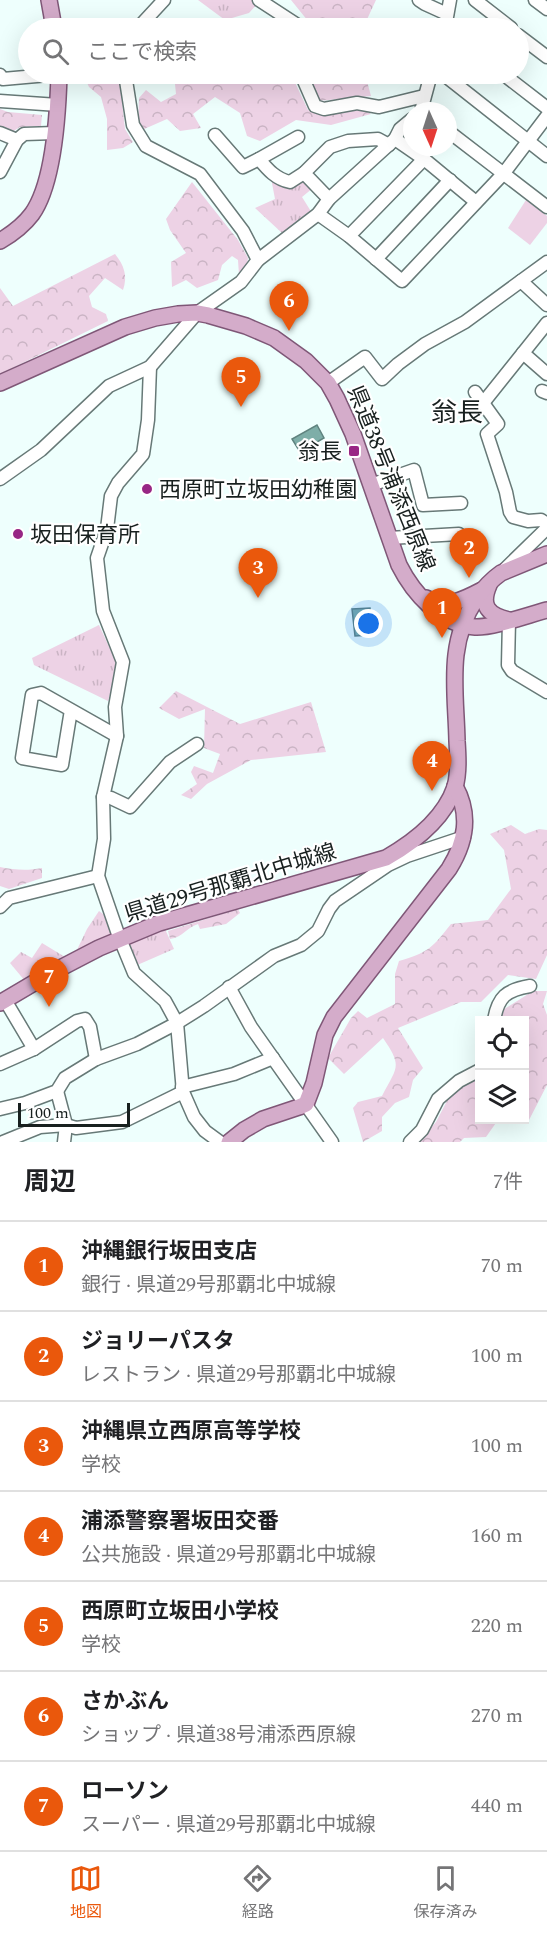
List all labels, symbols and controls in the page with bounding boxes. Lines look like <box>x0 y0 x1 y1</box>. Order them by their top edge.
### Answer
search box <box>18 18 529 84</box>
icon: search <box>39 35 72 68</box>
text: ここで検索 <box>87 36 197 69</box>
north arrow <box>403 102 457 156</box>
pin: 6 <box>270 282 308 331</box>
pin: 5 <box>222 358 260 407</box>
street label: 県道38号浦添西原線 <box>338 381 443 577</box>
district label: 翁長 <box>431 393 483 433</box>
place label: 翁長 <box>298 436 342 469</box>
marker: 翁長 <box>347 444 361 458</box>
place label: 西原町立坂田幼稚園 <box>159 474 357 507</box>
marker: 西原町立坂田幼稚園 <box>140 482 154 496</box>
place label: 坂田保育所 <box>30 519 140 552</box>
marker: 坂田保育所 <box>11 527 25 541</box>
pin: 2 <box>450 528 488 578</box>
pin: 3 <box>238 548 278 598</box>
pin: 1 <box>422 588 462 638</box>
your location <box>354 609 383 638</box>
pin: 4 <box>412 742 452 791</box>
street label: 県道29号那覇北中城線 <box>120 835 340 931</box>
pin: 7 <box>29 958 68 1007</box>
map controls <box>475 1016 529 1124</box>
button: locate <box>475 1016 529 1070</box>
button: layers <box>475 1070 529 1124</box>
scale bar <box>18 1100 130 1128</box>
text: 100 m <box>27 1101 69 1125</box>
text: 周辺 <box>24 1162 76 1202</box>
text: 7件 <box>493 1167 523 1197</box>
text: 沖縄銀行坂田支店 <box>81 1235 257 1268</box>
text: 1 <box>38 1251 49 1281</box>
text: 70 m <box>481 1251 523 1281</box>
text: 銀行 · 県道29号那覇北中城線 <box>81 1270 336 1300</box>
text: ジョリーパスタ <box>81 1325 235 1358</box>
text: 2 <box>38 1341 49 1371</box>
text: 100 m <box>471 1341 523 1371</box>
text: レストラン · 県道29号那覇北中城線 <box>81 1360 396 1390</box>
text: 沖縄県立西原高等学校 <box>81 1415 301 1448</box>
text: 3 <box>38 1431 49 1461</box>
text: 100 m <box>471 1431 523 1461</box>
text: 学校 <box>81 1450 121 1480</box>
text: 浦添警察署坂田交番 <box>81 1505 279 1538</box>
text: 4 <box>38 1521 49 1551</box>
text: 160 m <box>471 1521 523 1551</box>
text: 公共施設 · 県道29号那覇北中城線 <box>81 1540 376 1570</box>
text: 西原町立坂田小学校 <box>81 1595 279 1628</box>
text: 5 <box>38 1611 49 1641</box>
text: 220 m <box>471 1611 523 1641</box>
text: 学校 <box>81 1630 121 1660</box>
text: さかぶん <box>81 1685 169 1718</box>
text: 6 <box>38 1701 49 1731</box>
text: 270 m <box>471 1701 523 1731</box>
text: ショップ · 県道38号浦添西原線 <box>81 1720 356 1750</box>
text: ローソン <box>81 1775 169 1808</box>
text: 7 <box>38 1791 49 1821</box>
text: 440 m <box>471 1791 523 1821</box>
text: スーパー · 県道29号那覇北中城線 <box>81 1810 376 1840</box>
tab: 地図 <box>69 1862 102 1924</box>
tab: 経路 <box>241 1862 274 1924</box>
tab: 保存済み <box>413 1862 477 1924</box>

